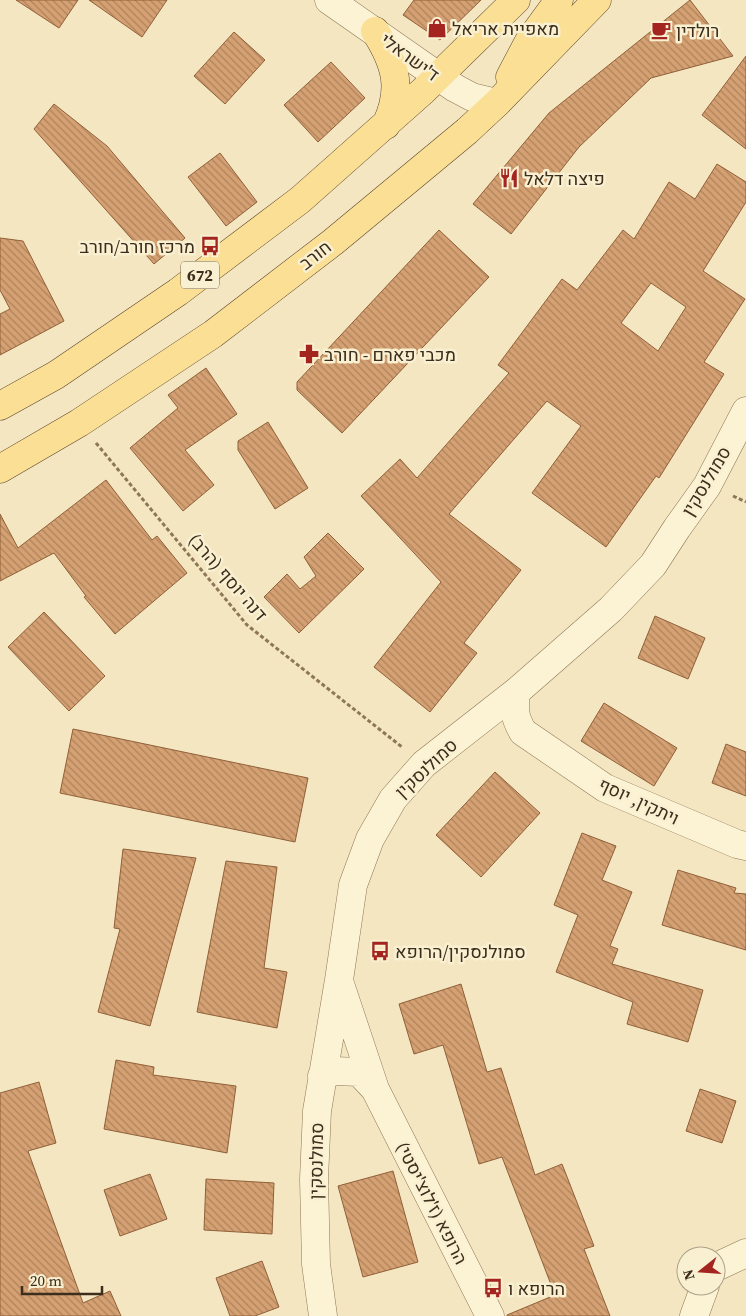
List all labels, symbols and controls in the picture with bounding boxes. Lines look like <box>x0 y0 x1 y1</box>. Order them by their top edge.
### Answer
place label: מאפיית אריאל <box>452 16 559 41</box>
shop icon: מאפיית אריאל <box>426 17 448 39</box>
place label: רולדין <box>676 18 719 43</box>
cafe icon: רולדין <box>650 19 672 41</box>
street label: ד'ישראלי <box>375 27 445 87</box>
place label: פיצה דלאל <box>524 166 605 191</box>
restaurant icon: פיצה דלאל <box>498 167 520 189</box>
place label: מרכז חורב/חורב <box>79 234 195 259</box>
bus stop icon: מרכז חורב/חורב <box>199 235 221 257</box>
street label: חורב <box>294 235 336 275</box>
road number: 672 <box>181 262 219 288</box>
place label: מכבי פארם - חורב <box>324 342 456 367</box>
pharmacy icon: מכבי פארם - חורב <box>298 343 320 365</box>
street label: סמולנסקין <box>675 441 737 521</box>
street label: דנה יוסף (הרב) <box>183 528 273 626</box>
street label: סמולנסקין <box>389 733 463 803</box>
street label: ויתקין, יוסף <box>595 771 683 831</box>
place label: סמולנסקין/הרופא <box>395 939 526 964</box>
bus stop icon: סמולנסקין/הרופא <box>369 940 391 962</box>
street label: סמולנסקין <box>303 1122 329 1200</box>
street label: הרופא (ז'לוצ'יסטי) <box>390 1137 474 1269</box>
north arrow <box>676 1246 726 1296</box>
scale bar <box>22 1264 102 1296</box>
text: N <box>678 1267 700 1283</box>
text: 20 m <box>30 1270 62 1291</box>
place label: הרופא ו <box>508 1276 565 1301</box>
bus stop icon: הרופא ו <box>482 1277 504 1299</box>

